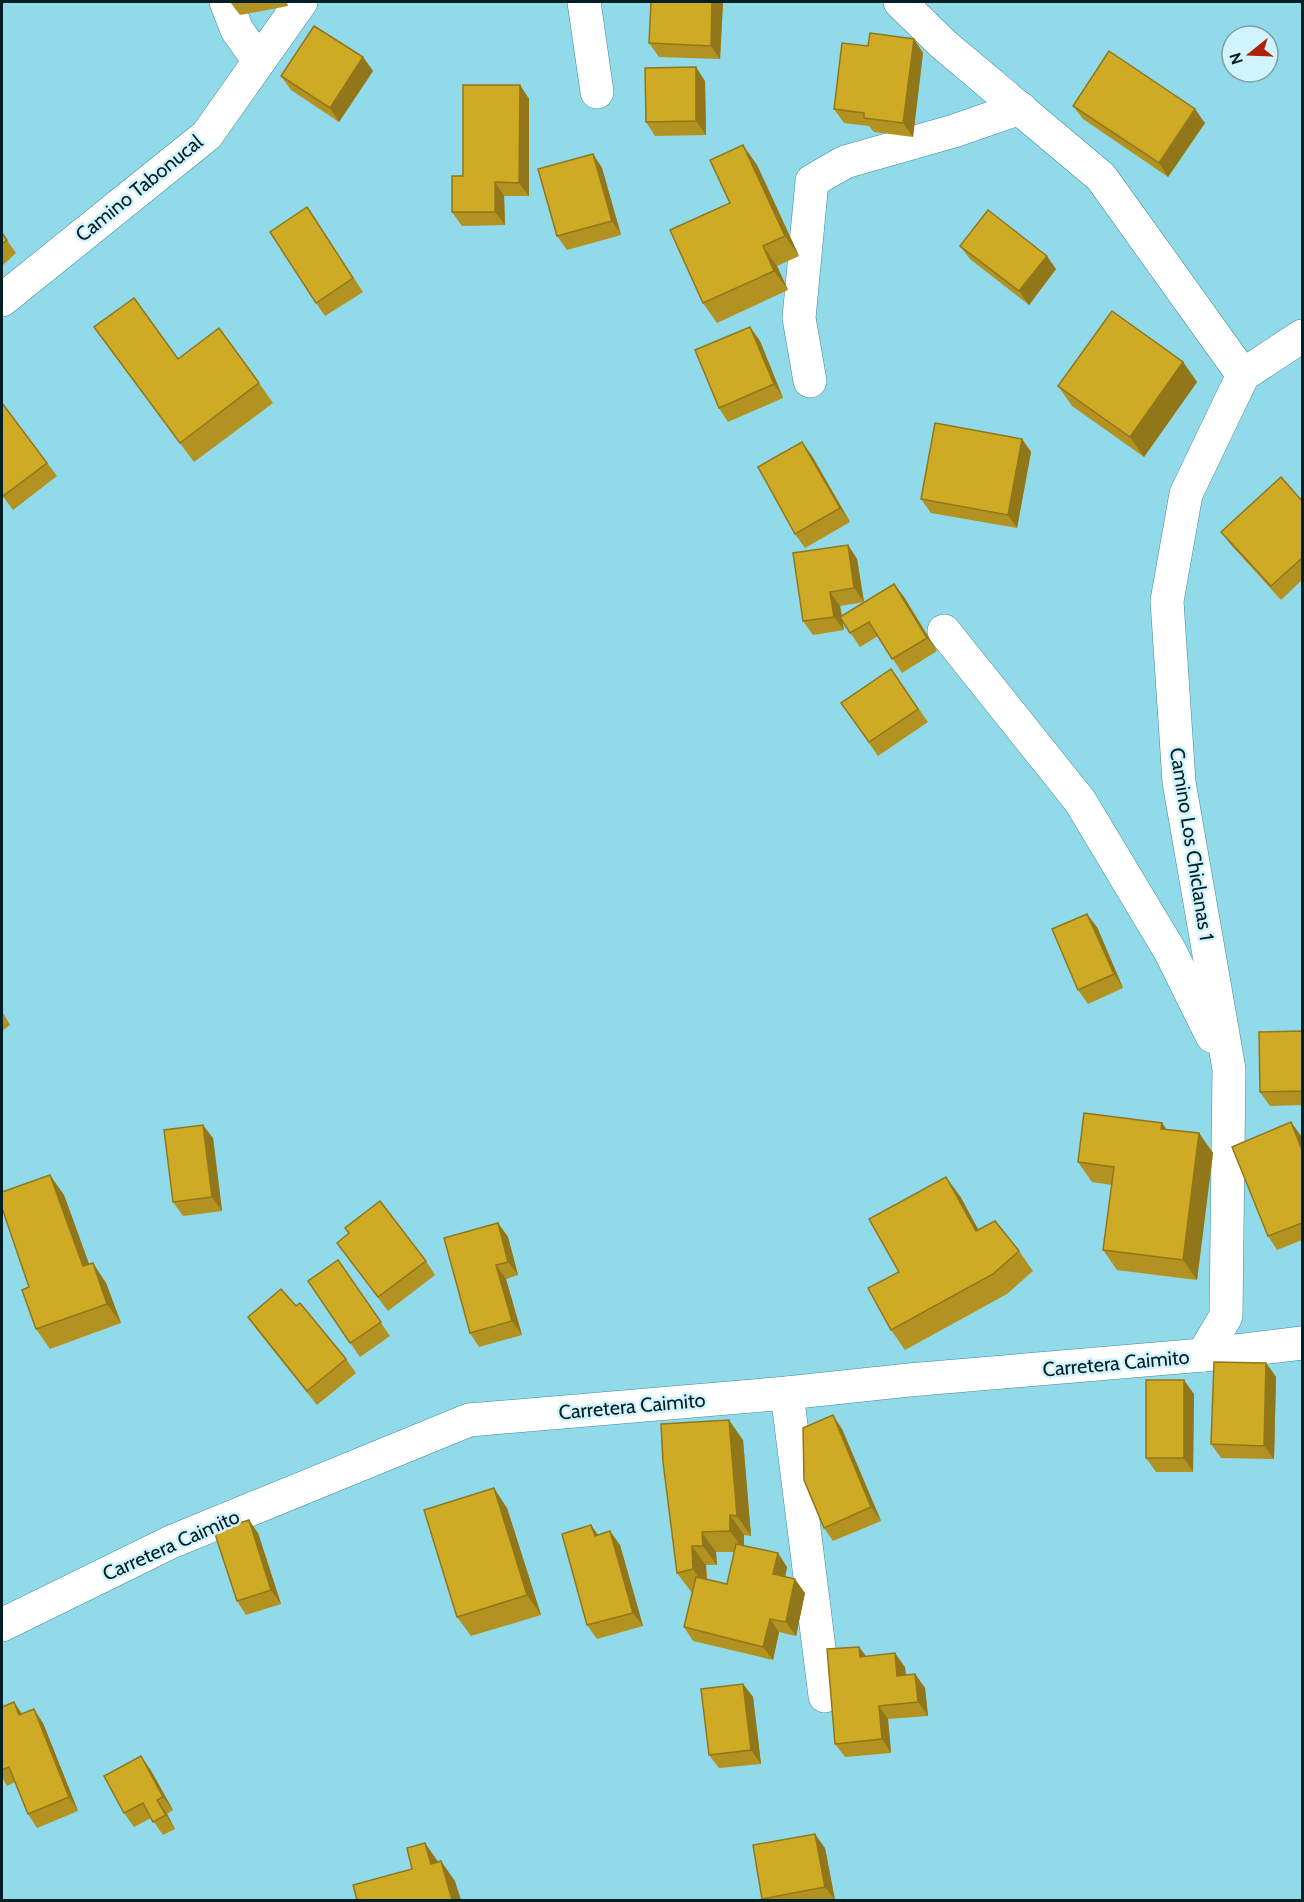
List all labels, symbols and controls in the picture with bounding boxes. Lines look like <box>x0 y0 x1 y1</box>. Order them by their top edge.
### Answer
north arrow <box>1220 24 1280 84</box>
text: N <box>1225 50 1247 67</box>
street label: Camino Tabonucal <box>71 129 208 247</box>
street label: Camino Los Chiclanas 1 <box>1165 746 1219 942</box>
street label: Carretera Caimito <box>1042 1345 1190 1381</box>
street label: Carretera Caimito <box>558 1388 706 1424</box>
street label: Carretera Caimito <box>99 1504 243 1586</box>

